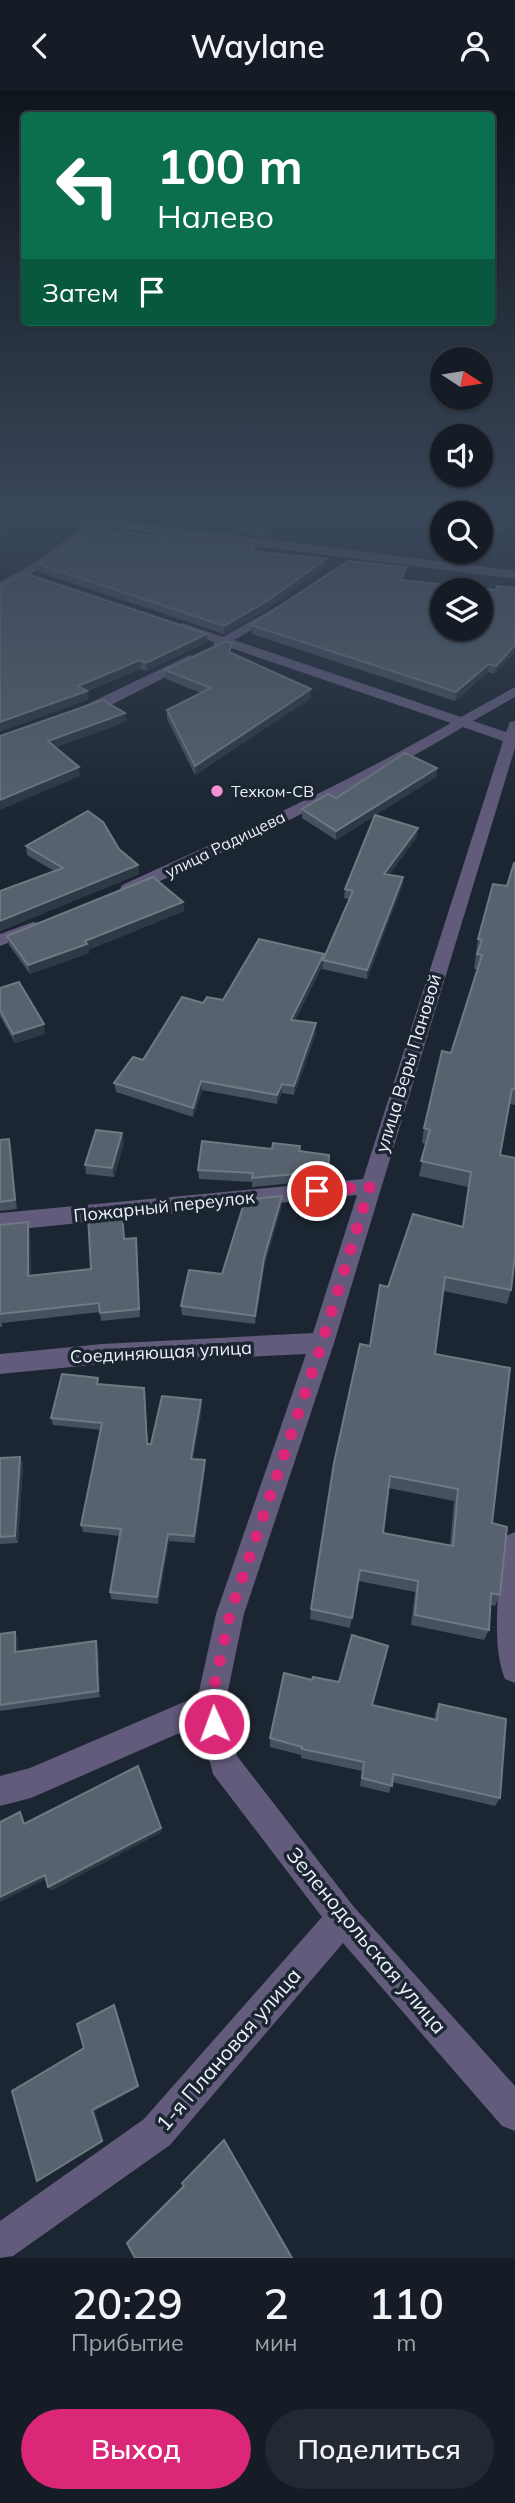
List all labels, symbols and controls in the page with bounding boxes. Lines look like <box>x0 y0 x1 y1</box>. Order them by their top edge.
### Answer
text: Waylane <box>190 26 325 66</box>
icon: back <box>21 27 59 65</box>
icon: person <box>456 27 494 65</box>
text: 100 m <box>157 135 303 196</box>
icon: left <box>42 140 133 231</box>
text: Налево <box>157 196 274 236</box>
icon: arrive <box>133 273 171 311</box>
text: Затем <box>42 276 119 309</box>
north arrow <box>430 347 494 409</box>
map controls <box>430 347 493 641</box>
button: sound <box>430 424 493 487</box>
button: search <box>430 501 493 564</box>
button: layers <box>430 578 493 641</box>
place label: Техком-СВ <box>231 781 314 801</box>
marker: Техком-СВ <box>209 783 225 799</box>
street label: улица Радищева <box>162 806 288 882</box>
street label: улица Веры Пановой <box>370 971 446 1155</box>
pin <box>287 1161 347 1221</box>
icon: arrive <box>298 1172 336 1210</box>
street label: Пожарный переулок <box>72 1185 256 1227</box>
street label: Соединяющая улица <box>69 1336 253 1368</box>
position arrow <box>177 1687 251 1761</box>
street label: Зеленодольская улица <box>281 1841 453 2039</box>
street label: 1-я Плановая улица <box>150 1962 306 2136</box>
text: 20:29 <box>72 2277 183 2330</box>
text: 2 <box>263 2277 289 2330</box>
text: 110 <box>368 2277 444 2330</box>
text: Прибытие <box>71 2328 184 2357</box>
text: мин <box>255 2328 298 2357</box>
text: m <box>396 2328 416 2357</box>
button: Выход <box>21 2409 251 2489</box>
button: Поделиться <box>265 2409 494 2489</box>

